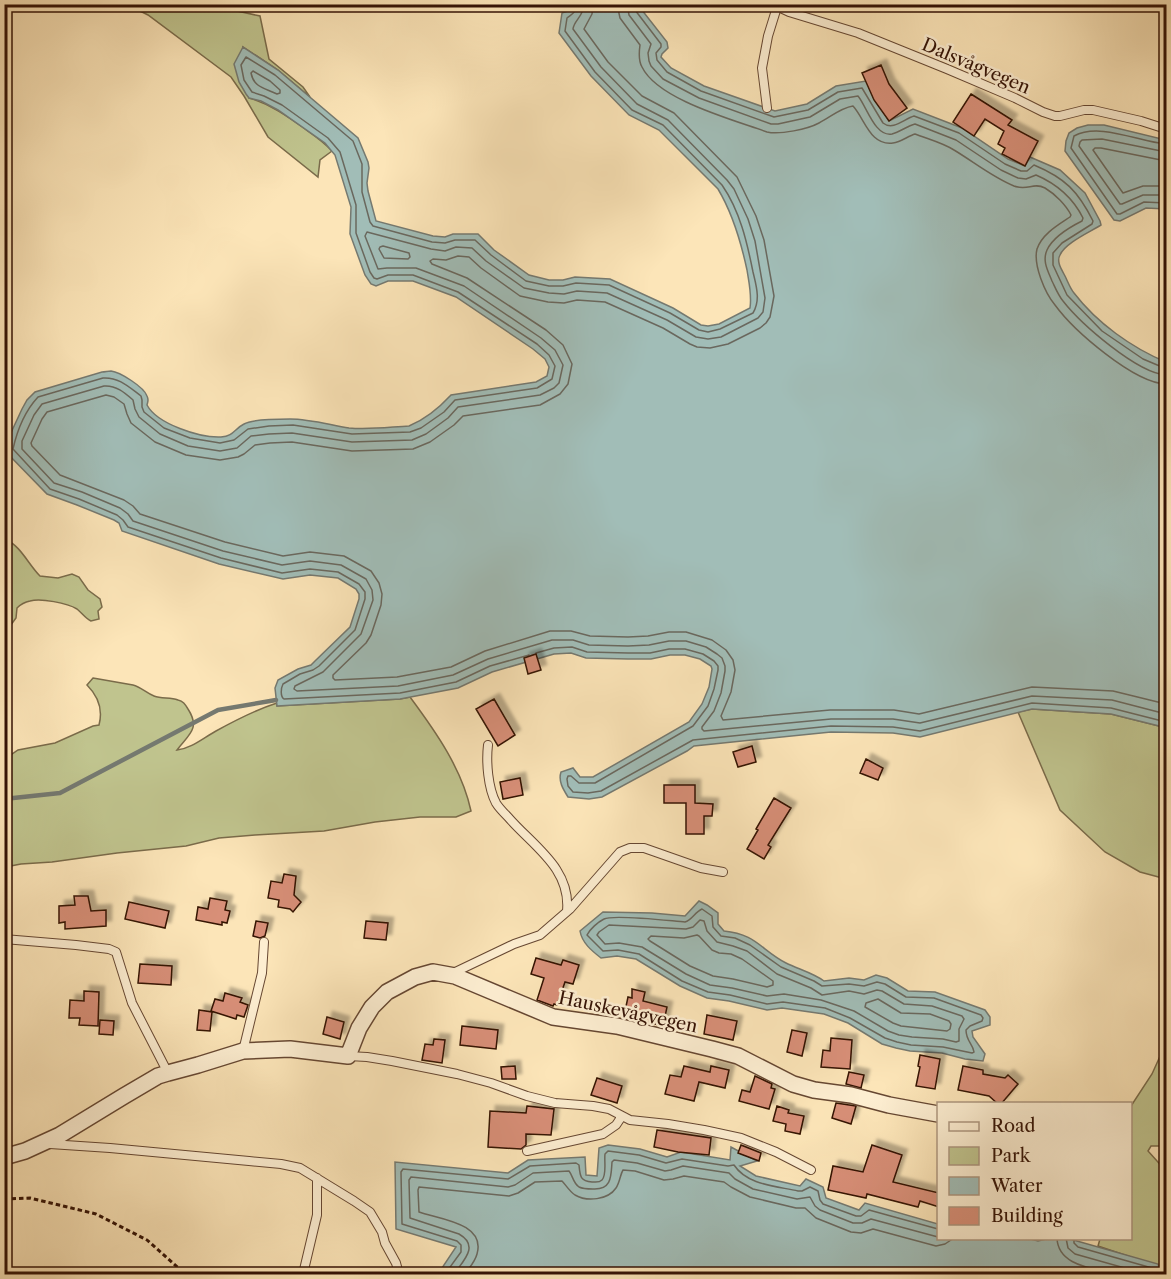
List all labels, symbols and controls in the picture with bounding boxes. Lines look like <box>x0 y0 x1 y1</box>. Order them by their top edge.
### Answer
street label: Dalsvågvegen <box>919 33 1033 99</box>
street label: Hauskevågvegen <box>557 987 699 1037</box>
legend <box>937 1102 1132 1240</box>
text: Road <box>991 1115 1036 1137</box>
text: Park <box>991 1145 1032 1167</box>
text: Water <box>990 1175 1043 1197</box>
text: Building <box>991 1205 1063 1227</box>

